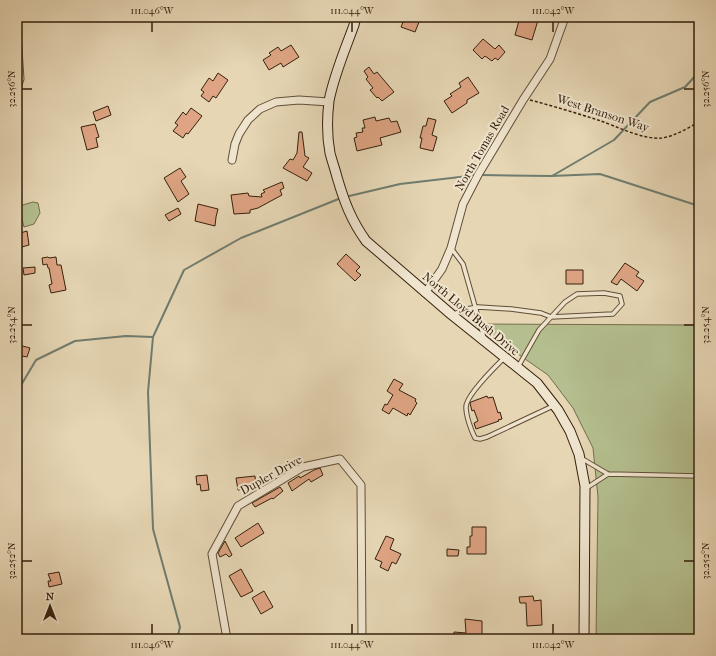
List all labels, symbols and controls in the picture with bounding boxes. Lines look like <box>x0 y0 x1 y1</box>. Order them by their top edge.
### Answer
text: 111.046°W <box>131 5 175 17</box>
text: 111.044°W <box>330 5 375 17</box>
text: 111.042°W <box>532 5 575 17</box>
text: 32.256°N <box>6 70 18 108</box>
text: 32.256°N <box>700 70 712 108</box>
street label: West Branson Way <box>554 91 652 135</box>
street label: North Tomas Road <box>452 103 512 193</box>
street label: North Lloyd Bush Drive <box>420 269 522 359</box>
text: 32.254°N <box>6 306 18 344</box>
text: 32.254°N <box>700 306 712 344</box>
street label: Dupler Drive <box>238 452 304 498</box>
text: 32.252°N <box>6 542 18 580</box>
text: 32.252°N <box>700 542 712 580</box>
north arrow <box>30 586 70 626</box>
text: N <box>46 590 55 603</box>
text: 111.046°W <box>131 639 175 651</box>
text: 111.044°W <box>330 639 375 651</box>
text: 111.042°W <box>532 639 575 651</box>

